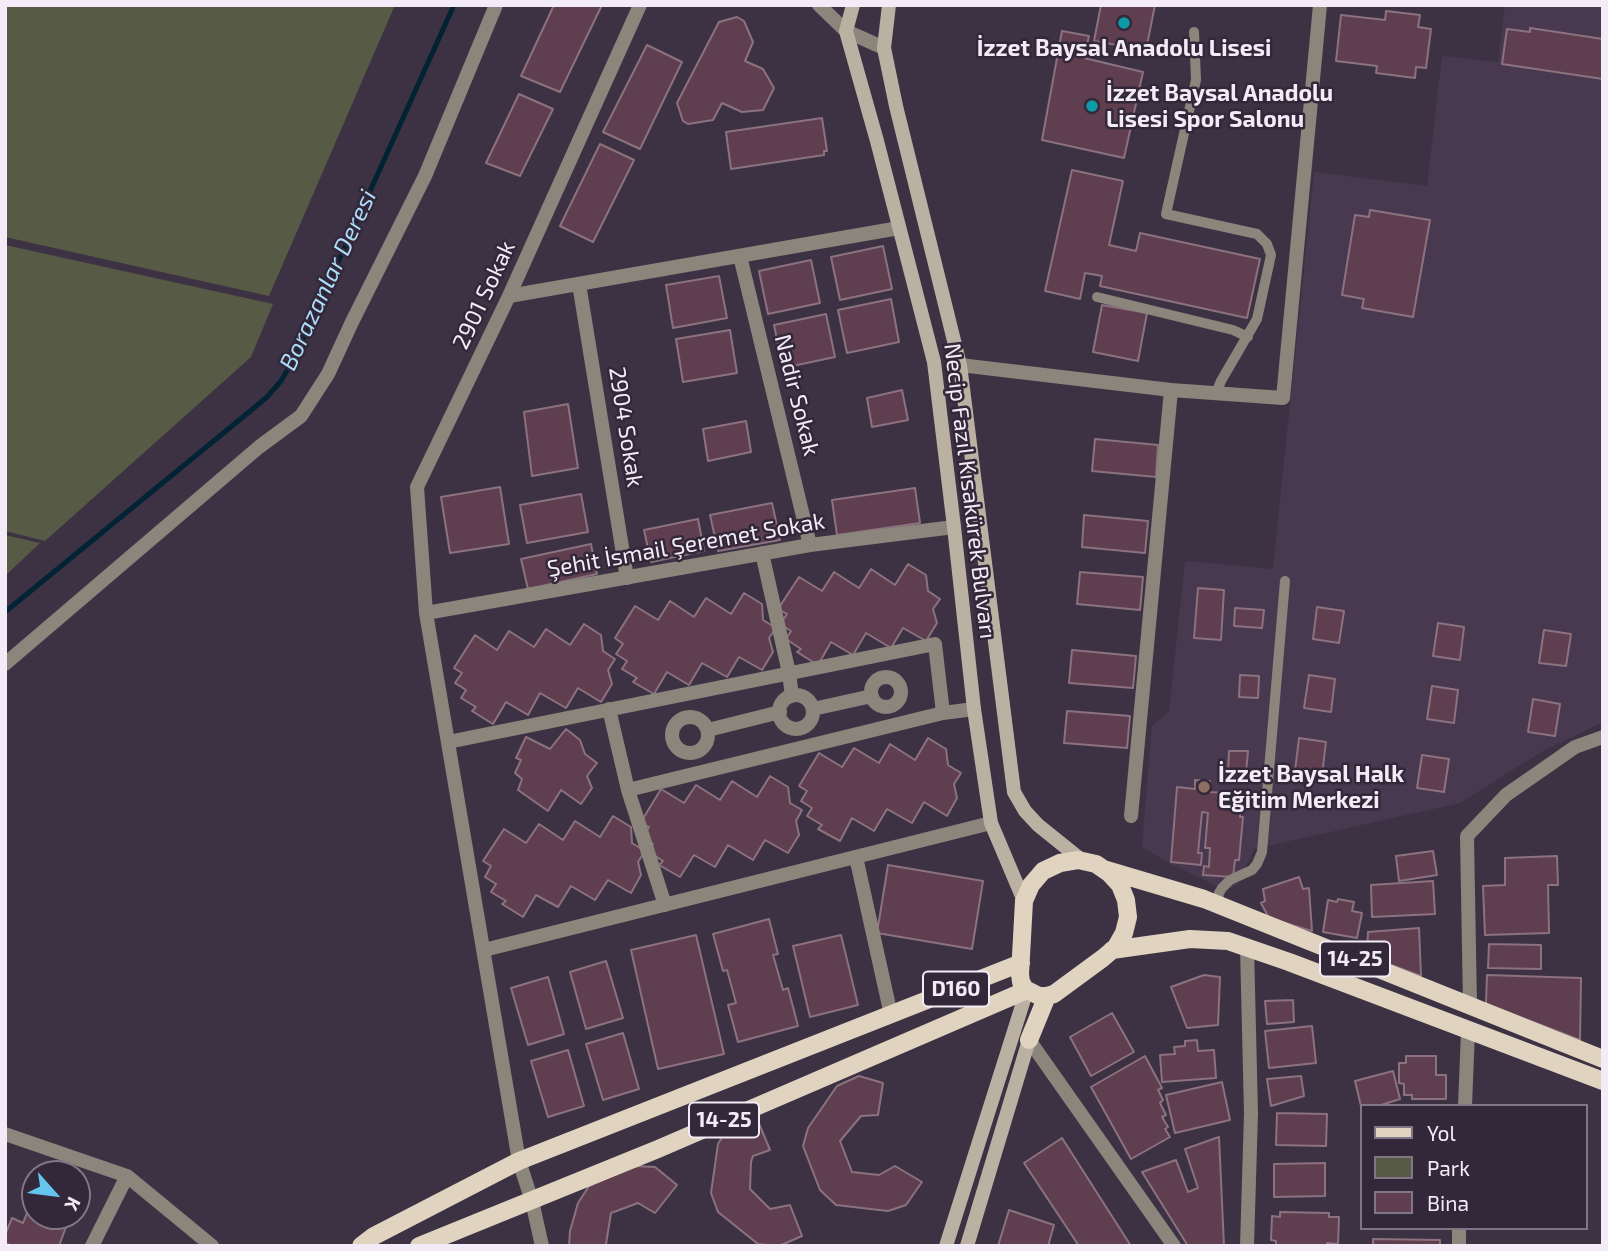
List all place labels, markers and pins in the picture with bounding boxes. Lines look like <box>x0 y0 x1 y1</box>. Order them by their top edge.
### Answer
marker: İzzet Baysal Anadolu Lisesi <box>1116 15 1132 31</box>
place label: İzzet Baysal Anadolu Lisesi <box>977 34 1271 62</box>
place label: İzzet Baysal Anadolu Lisesi Spor Salonu <box>1106 79 1333 133</box>
marker: İzzet Baysal Anadolu Lisesi Spor Salonu <box>1084 98 1100 114</box>
place label: İzzet Baysal Halk Eğitim Merkezi <box>1218 760 1404 814</box>
marker: İzzet Baysal Halk Eğitim Merkezi <box>1196 779 1212 795</box>

